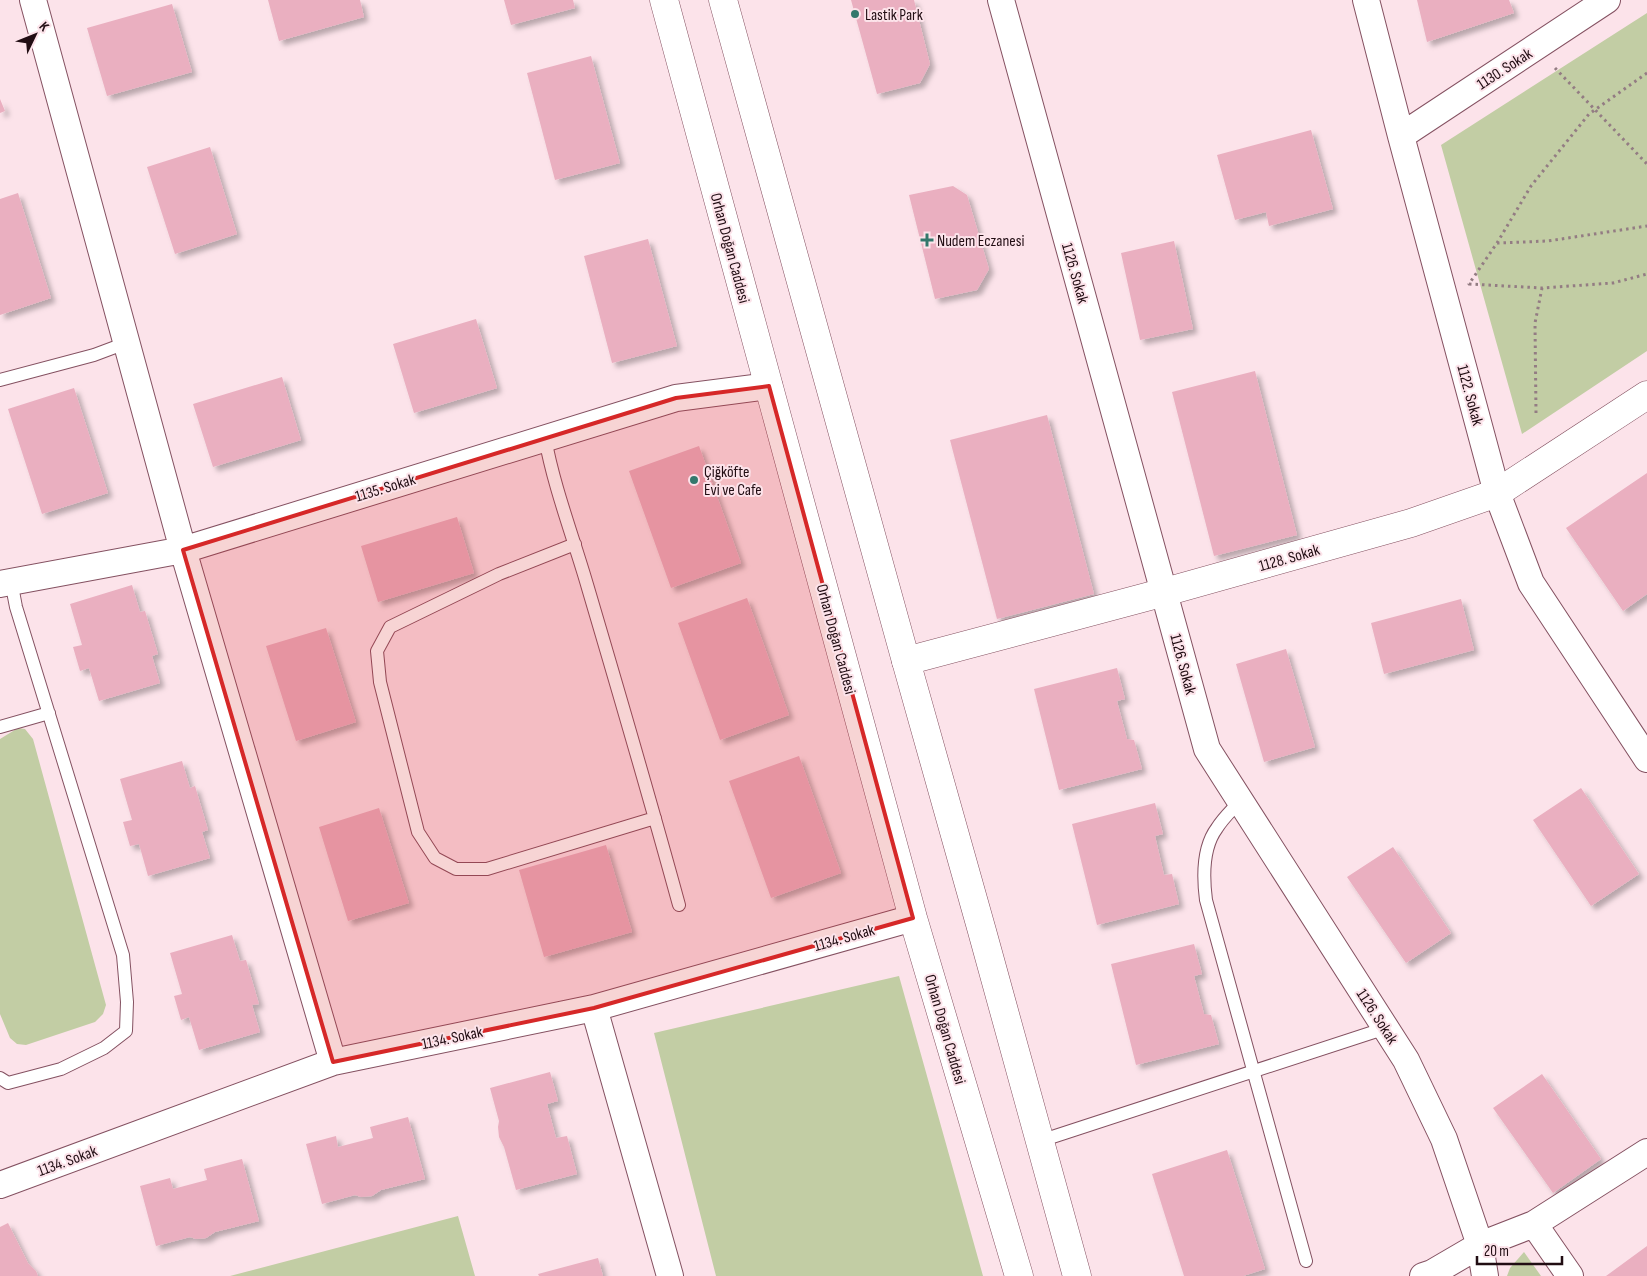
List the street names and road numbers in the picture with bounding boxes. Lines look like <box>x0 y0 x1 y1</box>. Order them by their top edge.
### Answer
street label: 1130. Sokak <box>1474 44 1536 94</box>
street label: Orhan Doğan Caddesi <box>706 191 753 306</box>
street label: 1126. Sokak <box>1057 241 1092 306</box>
street label: 1122. Sokak <box>1452 363 1487 428</box>
street label: 1135. Sokak <box>353 470 418 507</box>
street label: 1128. Sokak <box>1257 541 1322 576</box>
street label: Orhan Doğan Caddesi <box>812 582 859 697</box>
street label: 1126. Sokak <box>1165 632 1200 697</box>
street label: 1134. Sokak <box>812 921 877 956</box>
street label: Orhan Doğan Caddesi <box>920 972 969 1086</box>
street label: 1126. Sokak <box>1352 986 1402 1048</box>
street label: 1134. Sokak <box>420 1023 485 1054</box>
street label: 1134. Sokak <box>35 1142 100 1181</box>

